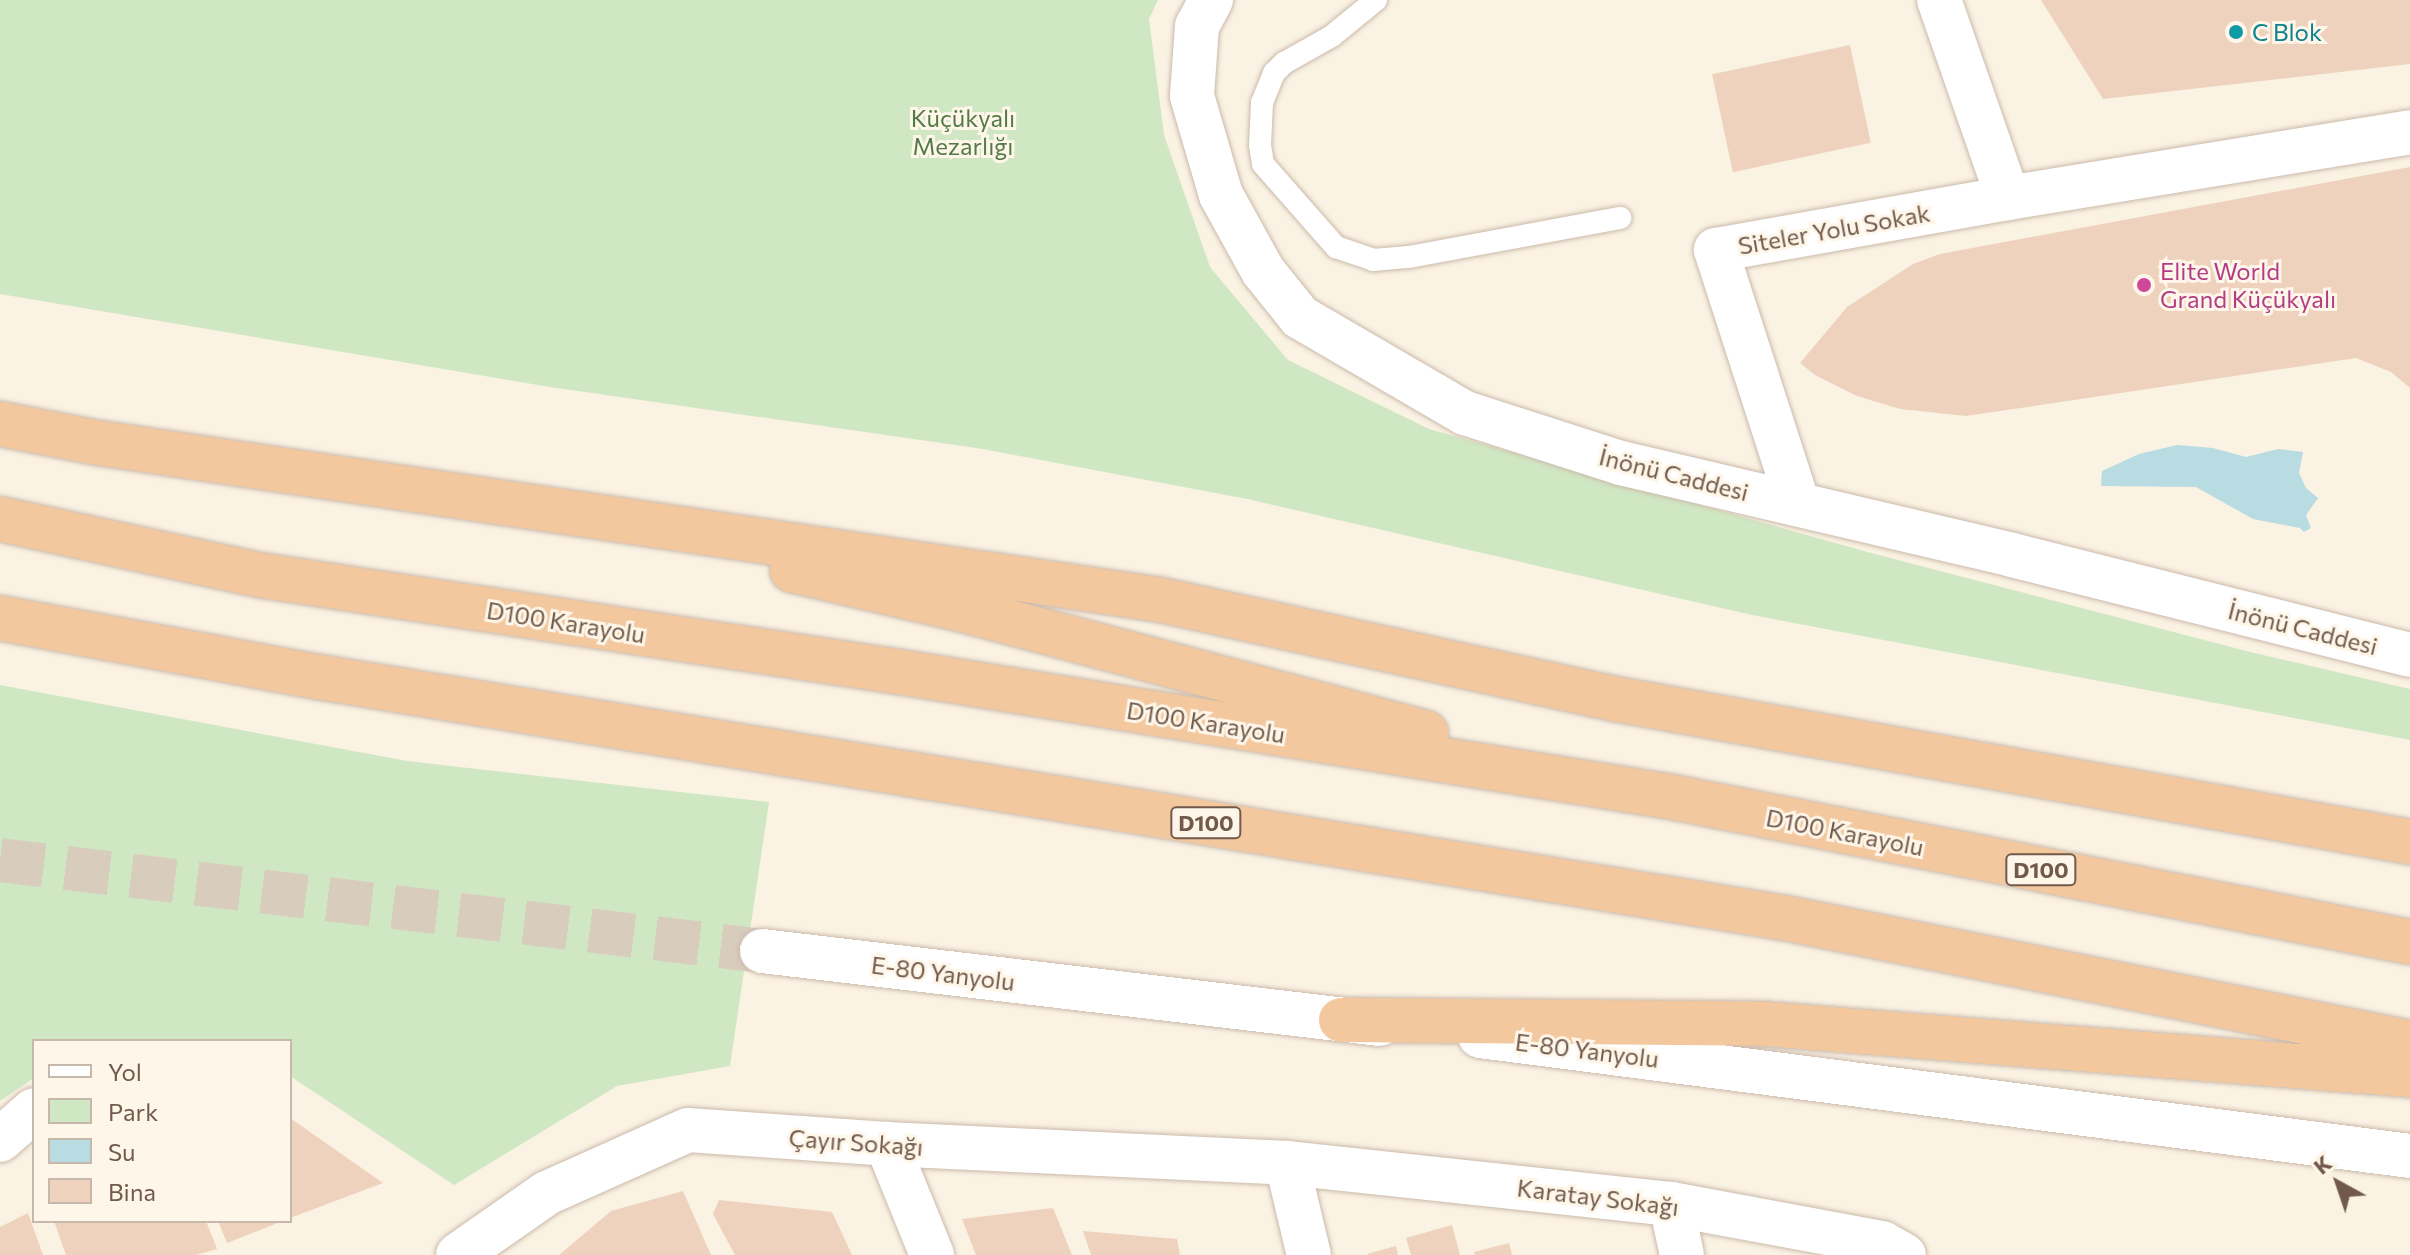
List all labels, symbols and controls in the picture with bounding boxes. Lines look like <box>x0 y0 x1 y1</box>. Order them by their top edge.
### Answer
place label: C Blok <box>2252 18 2322 46</box>
marker: C Blok <box>2227 23 2245 41</box>
park label: Küçükyalı Mezarlığı <box>911 104 1015 160</box>
street label: Siteler Yolu Sokak <box>1736 198 1932 260</box>
place label: Elite World Grand Küçükyalı <box>2160 257 2336 313</box>
marker: Elite World Grand Küçükyalı <box>2135 276 2153 294</box>
street label: İnönü Caddesi <box>1596 442 1752 506</box>
street label: D100 Karayolu <box>485 595 647 649</box>
street label: İnönü Caddesi <box>2225 596 2381 660</box>
street label: D100 Karayolu <box>1125 695 1287 749</box>
street label: D100 Karayolu <box>1764 803 1926 861</box>
road number: D100 <box>1170 805 1242 841</box>
road number: D100 <box>2005 852 2077 888</box>
street label: E-80 Yanyolu <box>870 950 1016 996</box>
street label: E-80 Yanyolu <box>1514 1027 1660 1073</box>
legend <box>32 1039 292 1223</box>
text: Yol <box>108 1057 142 1086</box>
text: Park <box>108 1097 158 1126</box>
street label: Çayır Sokağı <box>788 1123 924 1161</box>
text: Su <box>108 1137 135 1166</box>
north arrow <box>2298 1143 2378 1223</box>
text: K <box>2308 1149 2337 1180</box>
street label: Karatay Sokağı <box>1515 1173 1681 1221</box>
text: Bina <box>108 1177 156 1206</box>

